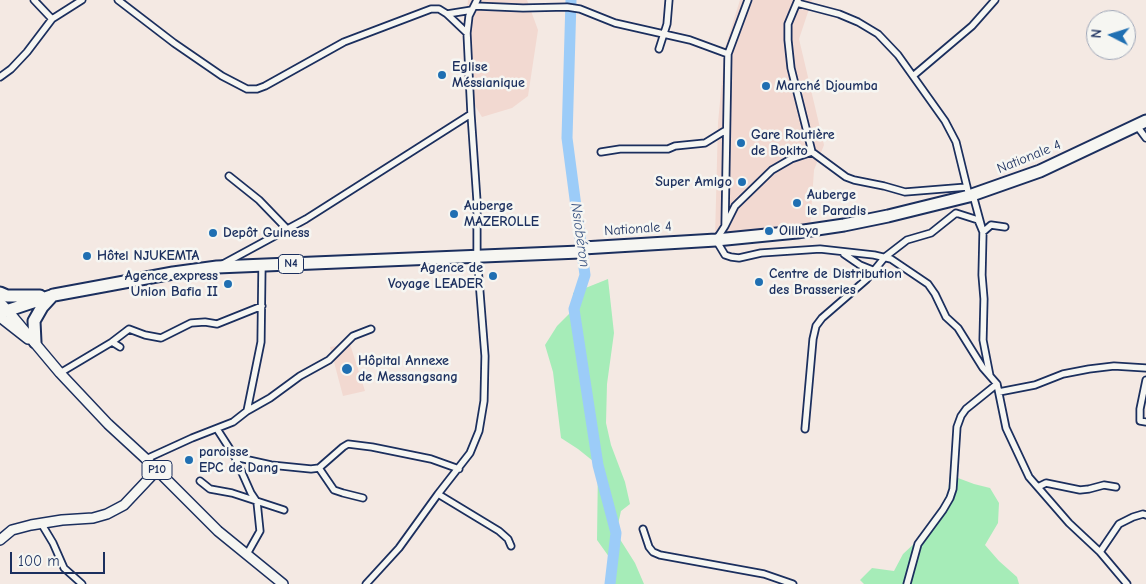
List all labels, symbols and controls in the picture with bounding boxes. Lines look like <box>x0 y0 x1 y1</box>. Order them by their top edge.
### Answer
north arrow <box>1086 10 1136 60</box>
text: N <box>1088 28 1105 39</box>
place label: Eglise Méssianique <box>452 59 525 92</box>
marker: Eglise Méssianique <box>436 69 448 81</box>
place label: Marché Djoumba <box>776 78 878 94</box>
marker: Marché Djoumba <box>760 80 772 92</box>
place label: Gare Routière de Bokito <box>751 127 835 160</box>
marker: Gare Routière de Bokito <box>735 137 747 149</box>
street label: Nationale 4 <box>995 137 1063 177</box>
place label: Super Amigo <box>655 174 732 190</box>
marker: Super Amigo <box>736 176 748 188</box>
place label: Auberge le Paradis <box>807 187 866 220</box>
marker: Auberge le Paradis <box>791 197 803 209</box>
place label: Auberge MAZEROLLE <box>464 198 539 230</box>
water label: Nsiobéron <box>567 202 593 268</box>
marker: Auberge MAZEROLLE <box>448 208 460 220</box>
street label: Nationale 4 <box>604 218 672 240</box>
place label: Oilibya <box>779 223 819 239</box>
place label: Depôt Guiness <box>223 225 310 241</box>
marker: Oilibya <box>763 225 775 237</box>
marker: Depôt Guiness <box>207 227 219 239</box>
place label: Hôtel NJUKEMTA <box>97 248 199 264</box>
marker: Hôtel NJUKEMTA <box>81 250 93 262</box>
road number: N4 <box>278 254 304 274</box>
place label: Agence de Voyage LEADER <box>388 260 483 292</box>
place label: Centre de Distribution des Brasseries <box>769 266 902 298</box>
place label: Agence express Union Bafia II <box>125 268 218 300</box>
marker: Agence de Voyage LEADER <box>487 270 499 282</box>
marker: Centre de Distribution des Brasseries <box>753 276 765 288</box>
marker: Agence express Union Bafia II <box>222 278 234 290</box>
place label: Hôpital Annexe de Messangsang <box>358 353 458 386</box>
marker: Hôpital Annexe de Messangsang <box>340 362 354 376</box>
place label: paroisse EPC de Dang <box>199 444 279 477</box>
marker: paroisse EPC de Dang <box>183 454 195 466</box>
road number: P10 <box>142 460 172 480</box>
scale bar <box>12 542 108 574</box>
text: 100 m <box>18 552 60 570</box>

